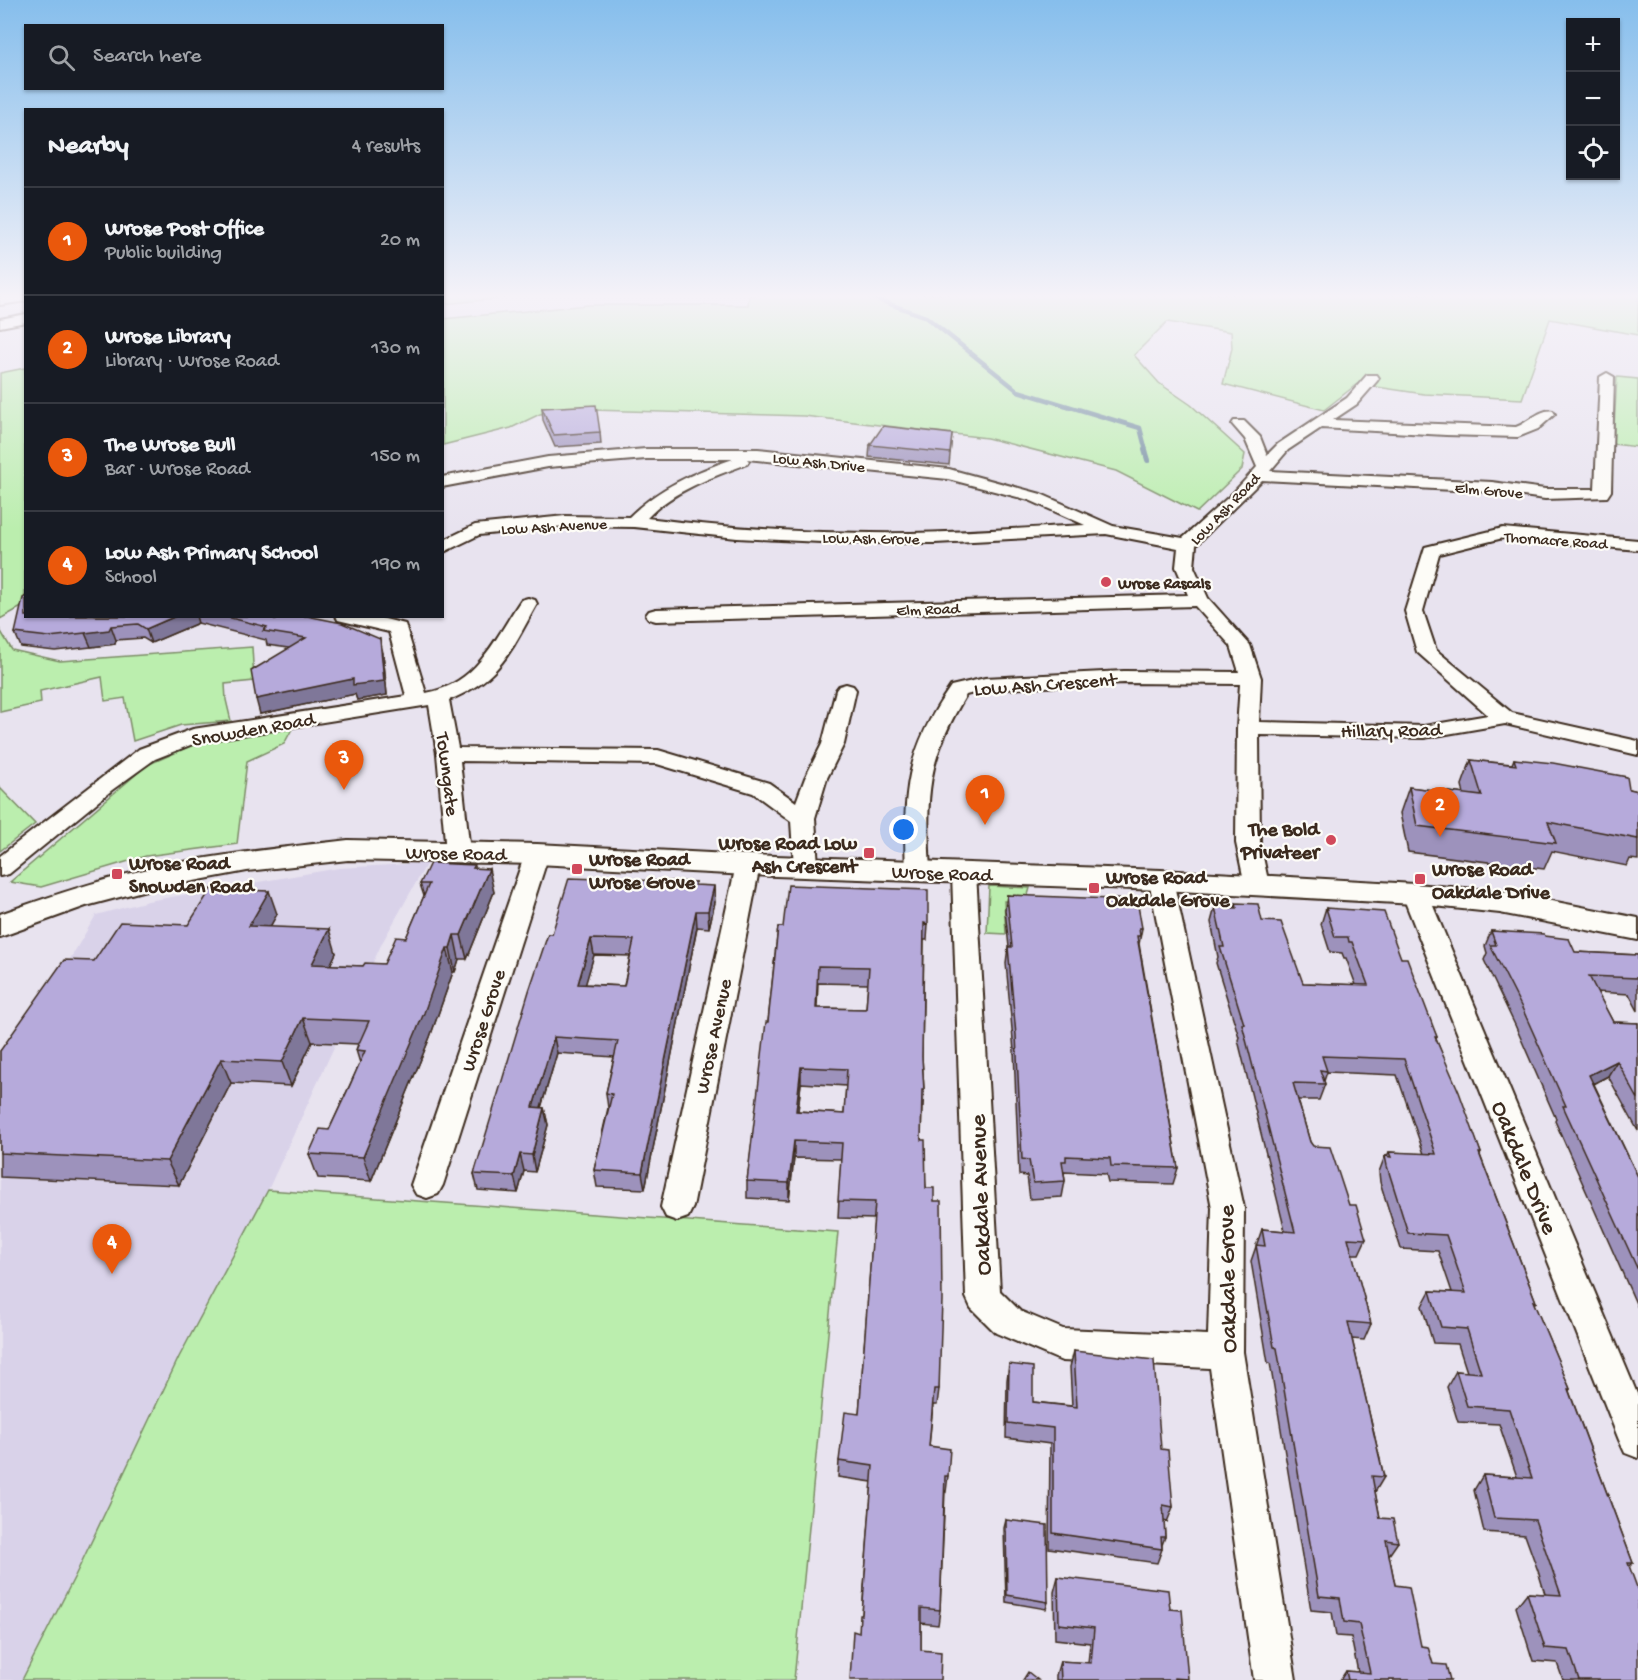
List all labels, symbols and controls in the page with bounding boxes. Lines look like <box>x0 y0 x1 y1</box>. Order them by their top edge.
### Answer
map controls <box>1566 18 1620 180</box>
button: + <box>1566 18 1620 72</box>
search box <box>24 24 444 90</box>
icon: search <box>45 41 78 74</box>
text: Search here <box>93 44 201 70</box>
button: − <box>1566 72 1620 126</box>
button: locate <box>1566 126 1620 180</box>
text: Nearby <box>48 132 129 163</box>
text: 4 results <box>352 136 420 159</box>
text: Wrose Post Office <box>105 217 264 243</box>
text: 1 <box>63 230 72 253</box>
text: 20 m <box>380 230 420 253</box>
text: Public building <box>105 243 222 266</box>
text: Wrose Library <box>105 325 231 351</box>
text: 2 <box>63 338 72 361</box>
text: 130 m <box>371 338 420 361</box>
text: Library · Wrose Road <box>105 351 279 374</box>
text: The Wrose Bull <box>105 433 236 459</box>
text: 3 <box>62 446 73 469</box>
text: 150 m <box>371 446 420 469</box>
street label: Low Ash Drive <box>771 450 867 479</box>
text: Bar · Wrose Road <box>105 459 250 482</box>
street label: Low Ash Road <box>1187 469 1267 550</box>
street label: Elm Grove <box>1454 480 1524 505</box>
street label: Low Ash Avenue <box>501 516 608 541</box>
street label: Thornacre Road <box>1503 529 1610 556</box>
street label: Low Ash Grove <box>822 530 921 551</box>
text: Low Ash Primary School <box>105 541 318 567</box>
text: 4 <box>63 554 72 577</box>
text: 190 m <box>372 554 420 577</box>
text: School <box>105 567 157 590</box>
marker: Wrose Rascals <box>1099 575 1113 589</box>
place label: Wrose Rascals <box>1117 576 1212 595</box>
street label: Elm Road <box>896 601 962 622</box>
street label: Low Ash Crescent <box>973 670 1119 703</box>
street label: Snowden Road <box>190 709 319 754</box>
street label: Hillary Road <box>1340 720 1444 745</box>
street label: Towngate <box>429 730 462 818</box>
pin: 3 <box>324 740 364 790</box>
pin: 1 <box>966 776 1004 825</box>
pin: 2 <box>1420 788 1460 837</box>
your location <box>889 815 918 844</box>
place label: The Bold Privateer <box>1240 820 1321 866</box>
marker: The Bold Privateer <box>1324 833 1338 847</box>
place label: Wrose Road Low Ash Crescent <box>717 834 859 880</box>
street label: Wrose Road <box>405 843 509 868</box>
marker: Wrose Road Low Ash Crescent <box>862 846 876 860</box>
place label: Wrose Road Wrose Grove <box>588 850 696 896</box>
place label: Wrose Road Snowden Road <box>128 854 256 900</box>
place label: Wrose Road Oakdale Drive <box>1431 860 1551 906</box>
marker: Wrose Road Wrose Grove <box>570 862 584 876</box>
street label: Wrose Road <box>891 862 995 889</box>
marker: Wrose Road Snowden Road <box>110 867 124 881</box>
place label: Wrose Road Oakdale Grove <box>1105 868 1230 914</box>
marker: Wrose Road Oakdale Drive <box>1413 872 1427 886</box>
marker: Wrose Road Oakdale Grove <box>1087 881 1101 895</box>
street label: Wrose Grove <box>458 966 513 1075</box>
street label: Wrose Avenue <box>692 976 739 1096</box>
street label: Oakdale Drive <box>1483 1097 1563 1240</box>
street label: Oakdale Avenue <box>965 1113 1000 1276</box>
street label: Oakdale Grove <box>1214 1204 1245 1353</box>
pin: 4 <box>92 1224 132 1274</box>

